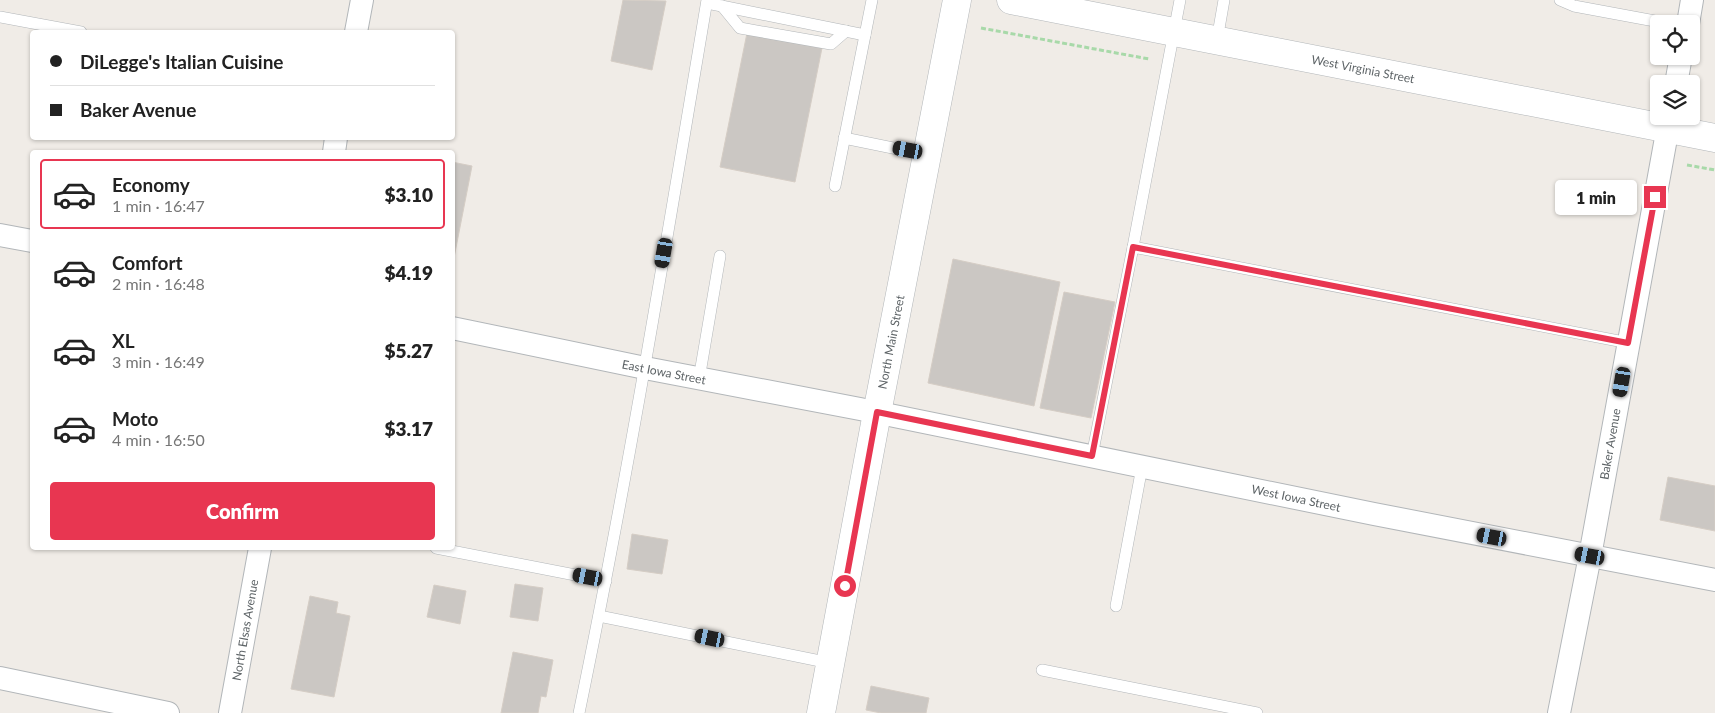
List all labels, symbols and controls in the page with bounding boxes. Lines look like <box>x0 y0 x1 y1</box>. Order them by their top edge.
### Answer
map controls <box>1650 15 1700 125</box>
button: locate <box>1650 15 1700 65</box>
text: DiLegge's Italian Cuisine <box>80 50 284 73</box>
street label: West Virginia Street <box>1310 52 1417 86</box>
button: layers <box>1650 75 1700 125</box>
text: Baker Avenue <box>80 98 196 121</box>
car <box>891 140 924 160</box>
icon: car <box>52 172 97 217</box>
text: Economy <box>112 173 190 196</box>
callout: 1 min <box>1555 180 1638 214</box>
text: $3.10 <box>384 183 433 206</box>
route end <box>1644 186 1666 208</box>
text: 1 min <box>1576 188 1616 207</box>
text: 1 min · 16:47 <box>112 196 205 215</box>
car <box>654 237 673 269</box>
icon: car <box>52 250 97 295</box>
text: Comfort <box>112 251 183 274</box>
text: $4.19 <box>384 261 433 284</box>
text: 2 min · 16:48 <box>112 274 205 293</box>
street label: North Main Street <box>875 293 908 390</box>
icon: car <box>52 328 97 373</box>
text: XL <box>112 329 135 352</box>
text: $5.27 <box>384 339 433 362</box>
text: 3 min · 16:49 <box>112 352 205 371</box>
street label: East Iowa Street <box>621 357 708 388</box>
car <box>1612 366 1631 398</box>
icon: car <box>52 406 97 451</box>
text: Moto <box>112 407 158 430</box>
street label: Baker Avenue <box>1596 407 1624 481</box>
text: $3.17 <box>384 417 433 440</box>
text: 4 min · 16:50 <box>112 430 205 449</box>
street label: West Iowa Street <box>1250 481 1343 515</box>
button: Confirm <box>50 482 435 540</box>
car <box>1475 527 1508 547</box>
car <box>1573 546 1606 566</box>
car <box>571 567 604 587</box>
route start <box>834 575 856 597</box>
street label: North Elsas Avenue <box>229 578 261 682</box>
car <box>693 628 726 648</box>

